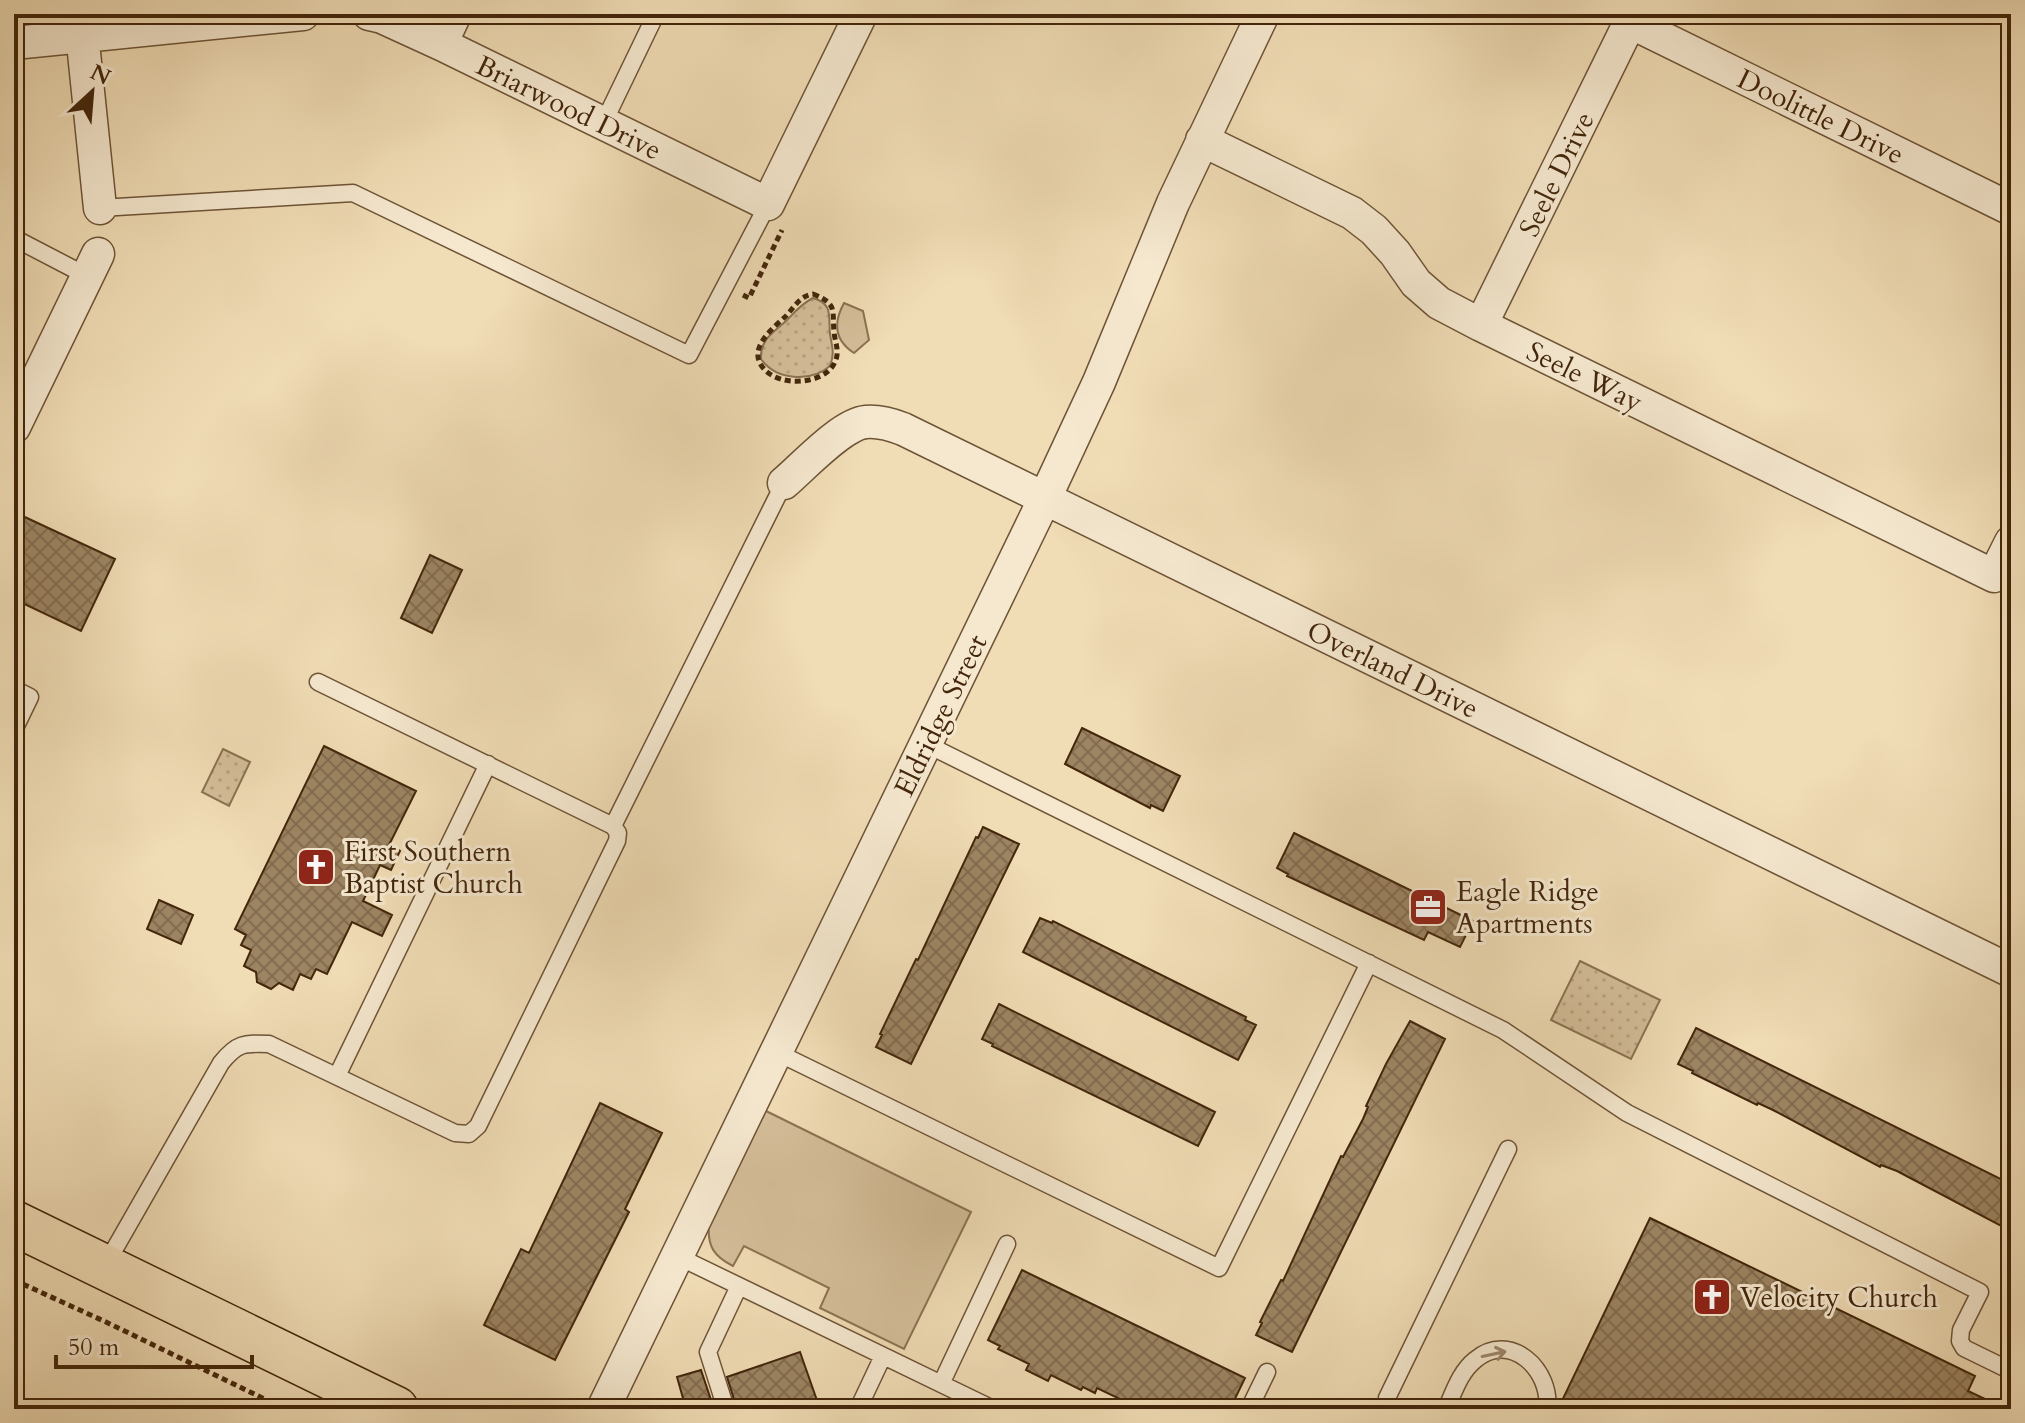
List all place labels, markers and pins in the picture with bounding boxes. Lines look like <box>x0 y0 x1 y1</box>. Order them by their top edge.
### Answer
place label: First Southern Baptist Church <box>344 833 523 903</box>
church icon: First Southern Baptist Church <box>295 846 337 888</box>
place label: Eagle Ridge Apartments <box>1456 873 1599 943</box>
office icon: Eagle Ridge Apartments <box>1407 886 1449 928</box>
church icon: Velocity Church <box>1691 1276 1733 1318</box>
place label: Velocity Church <box>1740 1279 1938 1317</box>

